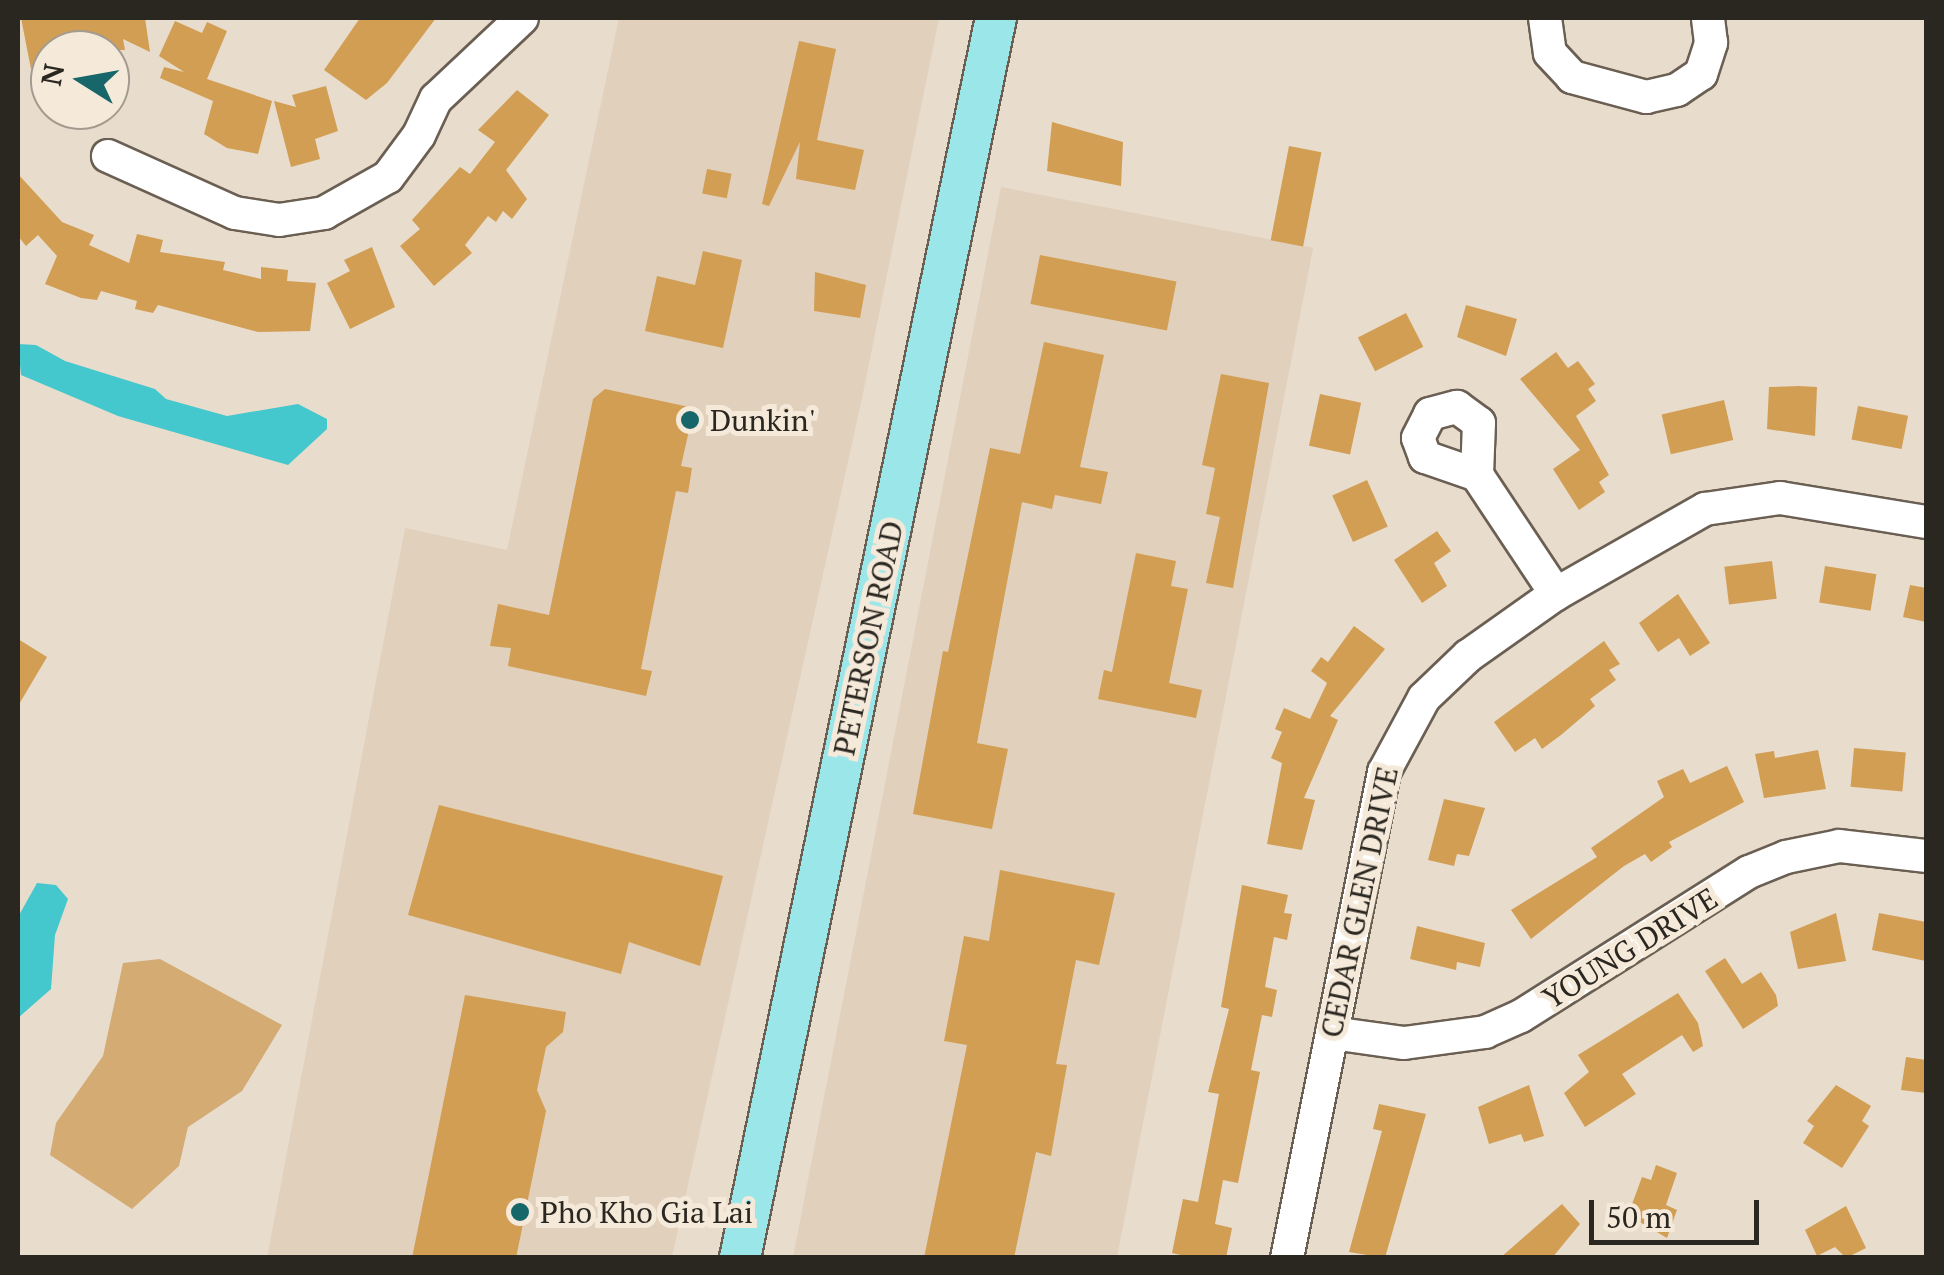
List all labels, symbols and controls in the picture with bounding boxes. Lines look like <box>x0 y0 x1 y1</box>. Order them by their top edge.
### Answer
north arrow <box>30 30 130 130</box>
text: N <box>32 61 72 89</box>
place label: Dunkin' <box>710 402 815 438</box>
marker: Dunkin' <box>679 409 701 431</box>
street label: PETERSON ROAD <box>826 518 910 758</box>
street label: CEDAR GLEN DRIVE <box>1313 763 1405 1041</box>
street label: YOUNG DRIVE <box>1536 880 1724 1016</box>
scale bar <box>1594 1180 1764 1242</box>
place label: Pho Kho Gia Lai <box>540 1194 753 1230</box>
text: 50 m <box>1606 1197 1671 1237</box>
marker: Pho Kho Gia Lai <box>509 1201 531 1223</box>

